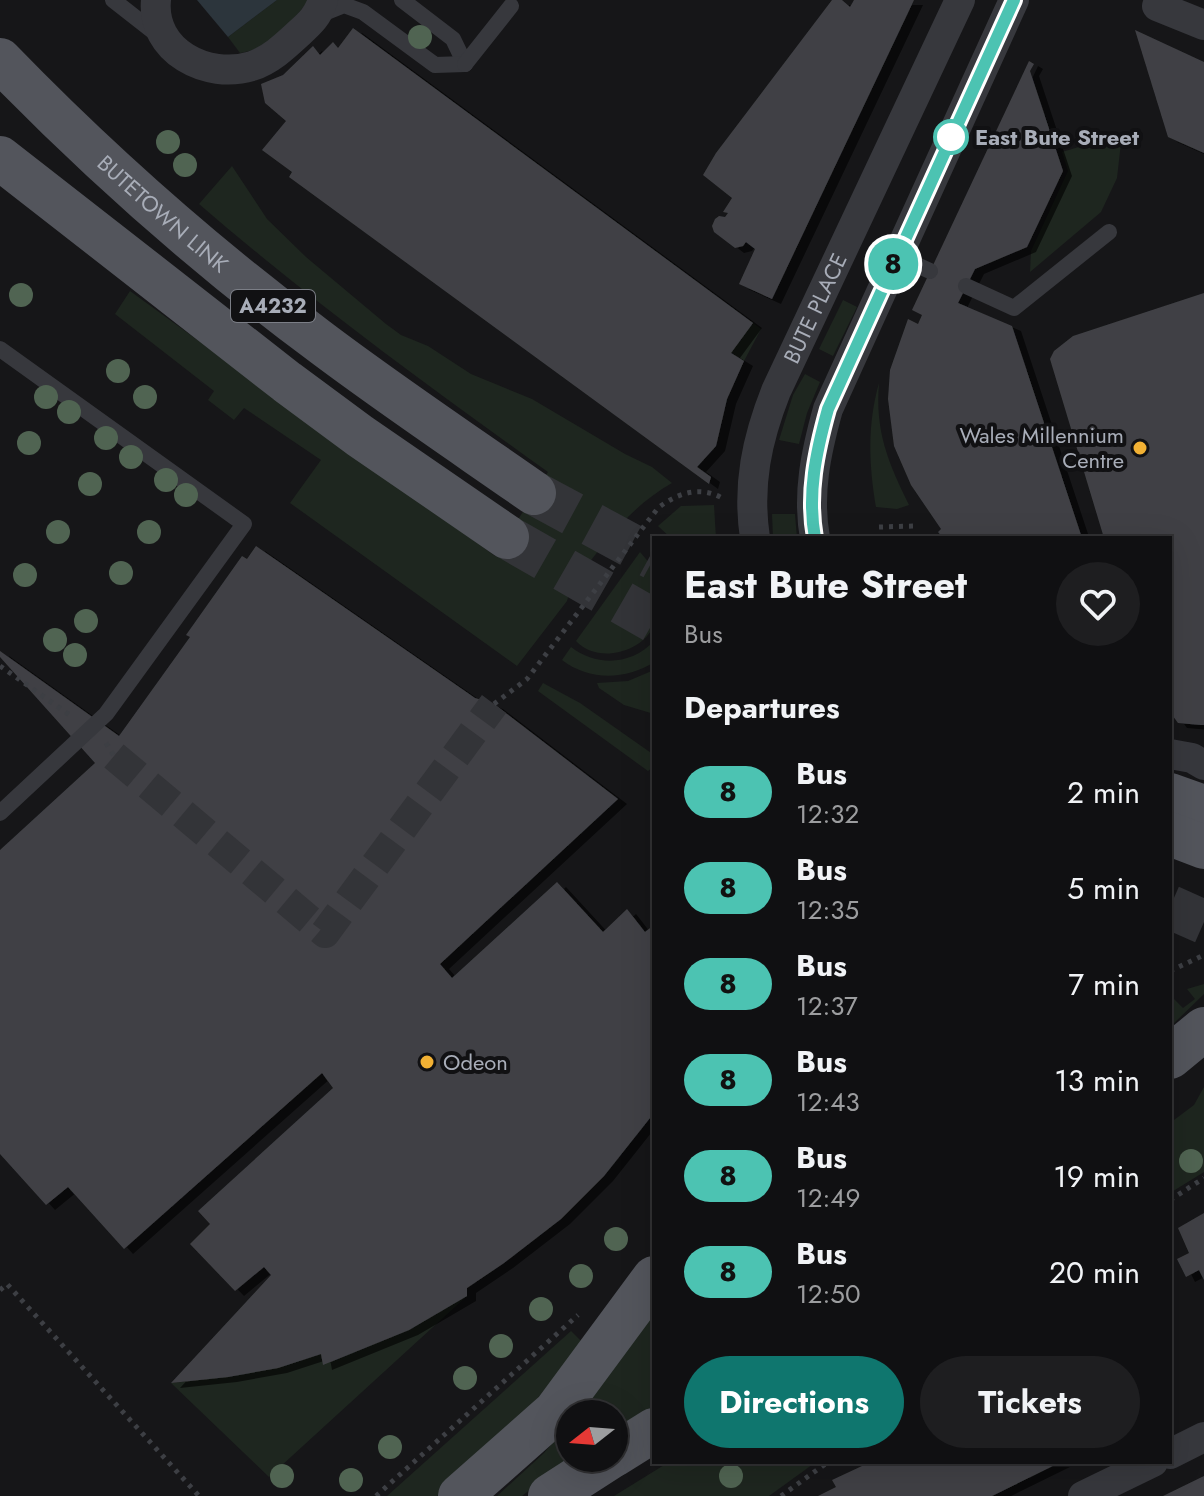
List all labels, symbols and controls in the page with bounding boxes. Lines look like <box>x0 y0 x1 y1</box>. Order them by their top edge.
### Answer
marker: East Bute Street <box>934 120 968 154</box>
place label: East Bute Street <box>975 121 1139 153</box>
street label: BUTETOWN LINK <box>90 147 236 280</box>
line badge: 8 <box>867 238 919 290</box>
text: 8 <box>884 243 902 284</box>
street label: BUTE PLACE <box>775 248 855 369</box>
road number: A4232 <box>231 290 315 322</box>
place label: Wales Millennium Centre <box>959 419 1124 476</box>
marker: Wales Millennium Centre <box>1131 439 1149 457</box>
text: East Bute Street <box>684 557 967 612</box>
button: heart <box>1056 562 1140 646</box>
text: Bus <box>684 615 723 653</box>
text: Departures <box>684 686 840 729</box>
text: Bus <box>796 752 847 795</box>
text: 8 <box>719 771 737 812</box>
text: 2 min <box>1067 771 1140 814</box>
text: 12:32 <box>796 795 859 833</box>
text: Bus <box>796 848 847 891</box>
text: 8 <box>719 867 737 908</box>
text: 5 min <box>1067 867 1140 910</box>
text: 12:35 <box>796 891 859 929</box>
text: Bus <box>796 944 847 987</box>
text: 8 <box>719 963 737 1004</box>
text: 7 min <box>1068 963 1140 1006</box>
text: 12:37 <box>796 987 858 1025</box>
text: Bus <box>796 1040 847 1083</box>
place label: Odeon <box>443 1046 508 1078</box>
marker: Odeon <box>418 1053 436 1071</box>
text: 8 <box>719 1059 737 1100</box>
text: 13 min <box>1054 1059 1140 1102</box>
text: 12:43 <box>796 1083 860 1121</box>
text: Bus <box>796 1136 847 1179</box>
text: 8 <box>719 1155 737 1196</box>
text: 19 min <box>1053 1155 1140 1198</box>
text: 12:49 <box>796 1179 860 1217</box>
text: Bus <box>796 1232 847 1275</box>
text: 8 <box>719 1251 737 1292</box>
text: 20 min <box>1049 1251 1140 1294</box>
text: 12:50 <box>796 1275 861 1313</box>
button: Directions <box>684 1356 904 1448</box>
button: Tickets <box>920 1356 1140 1448</box>
north arrow <box>556 1400 628 1472</box>
map controls <box>556 1400 628 1472</box>

